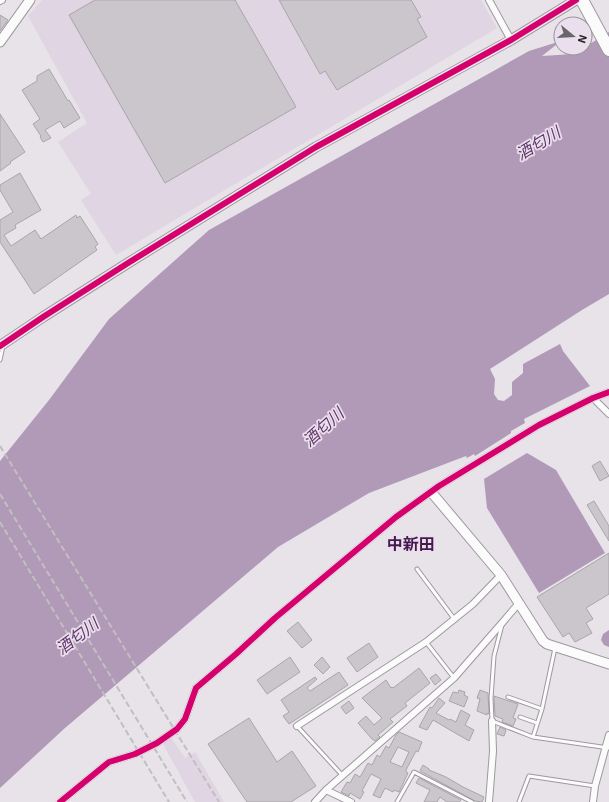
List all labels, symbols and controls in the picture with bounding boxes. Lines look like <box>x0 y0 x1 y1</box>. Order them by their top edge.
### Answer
north arrow <box>553 16 593 56</box>
text: N <box>576 33 590 45</box>
water label: 酒匂川 <box>512 121 565 163</box>
water label: 酒匂川 <box>298 402 348 450</box>
district label: 中新田 <box>387 534 435 553</box>
water label: 酒匂川 <box>52 612 103 658</box>

